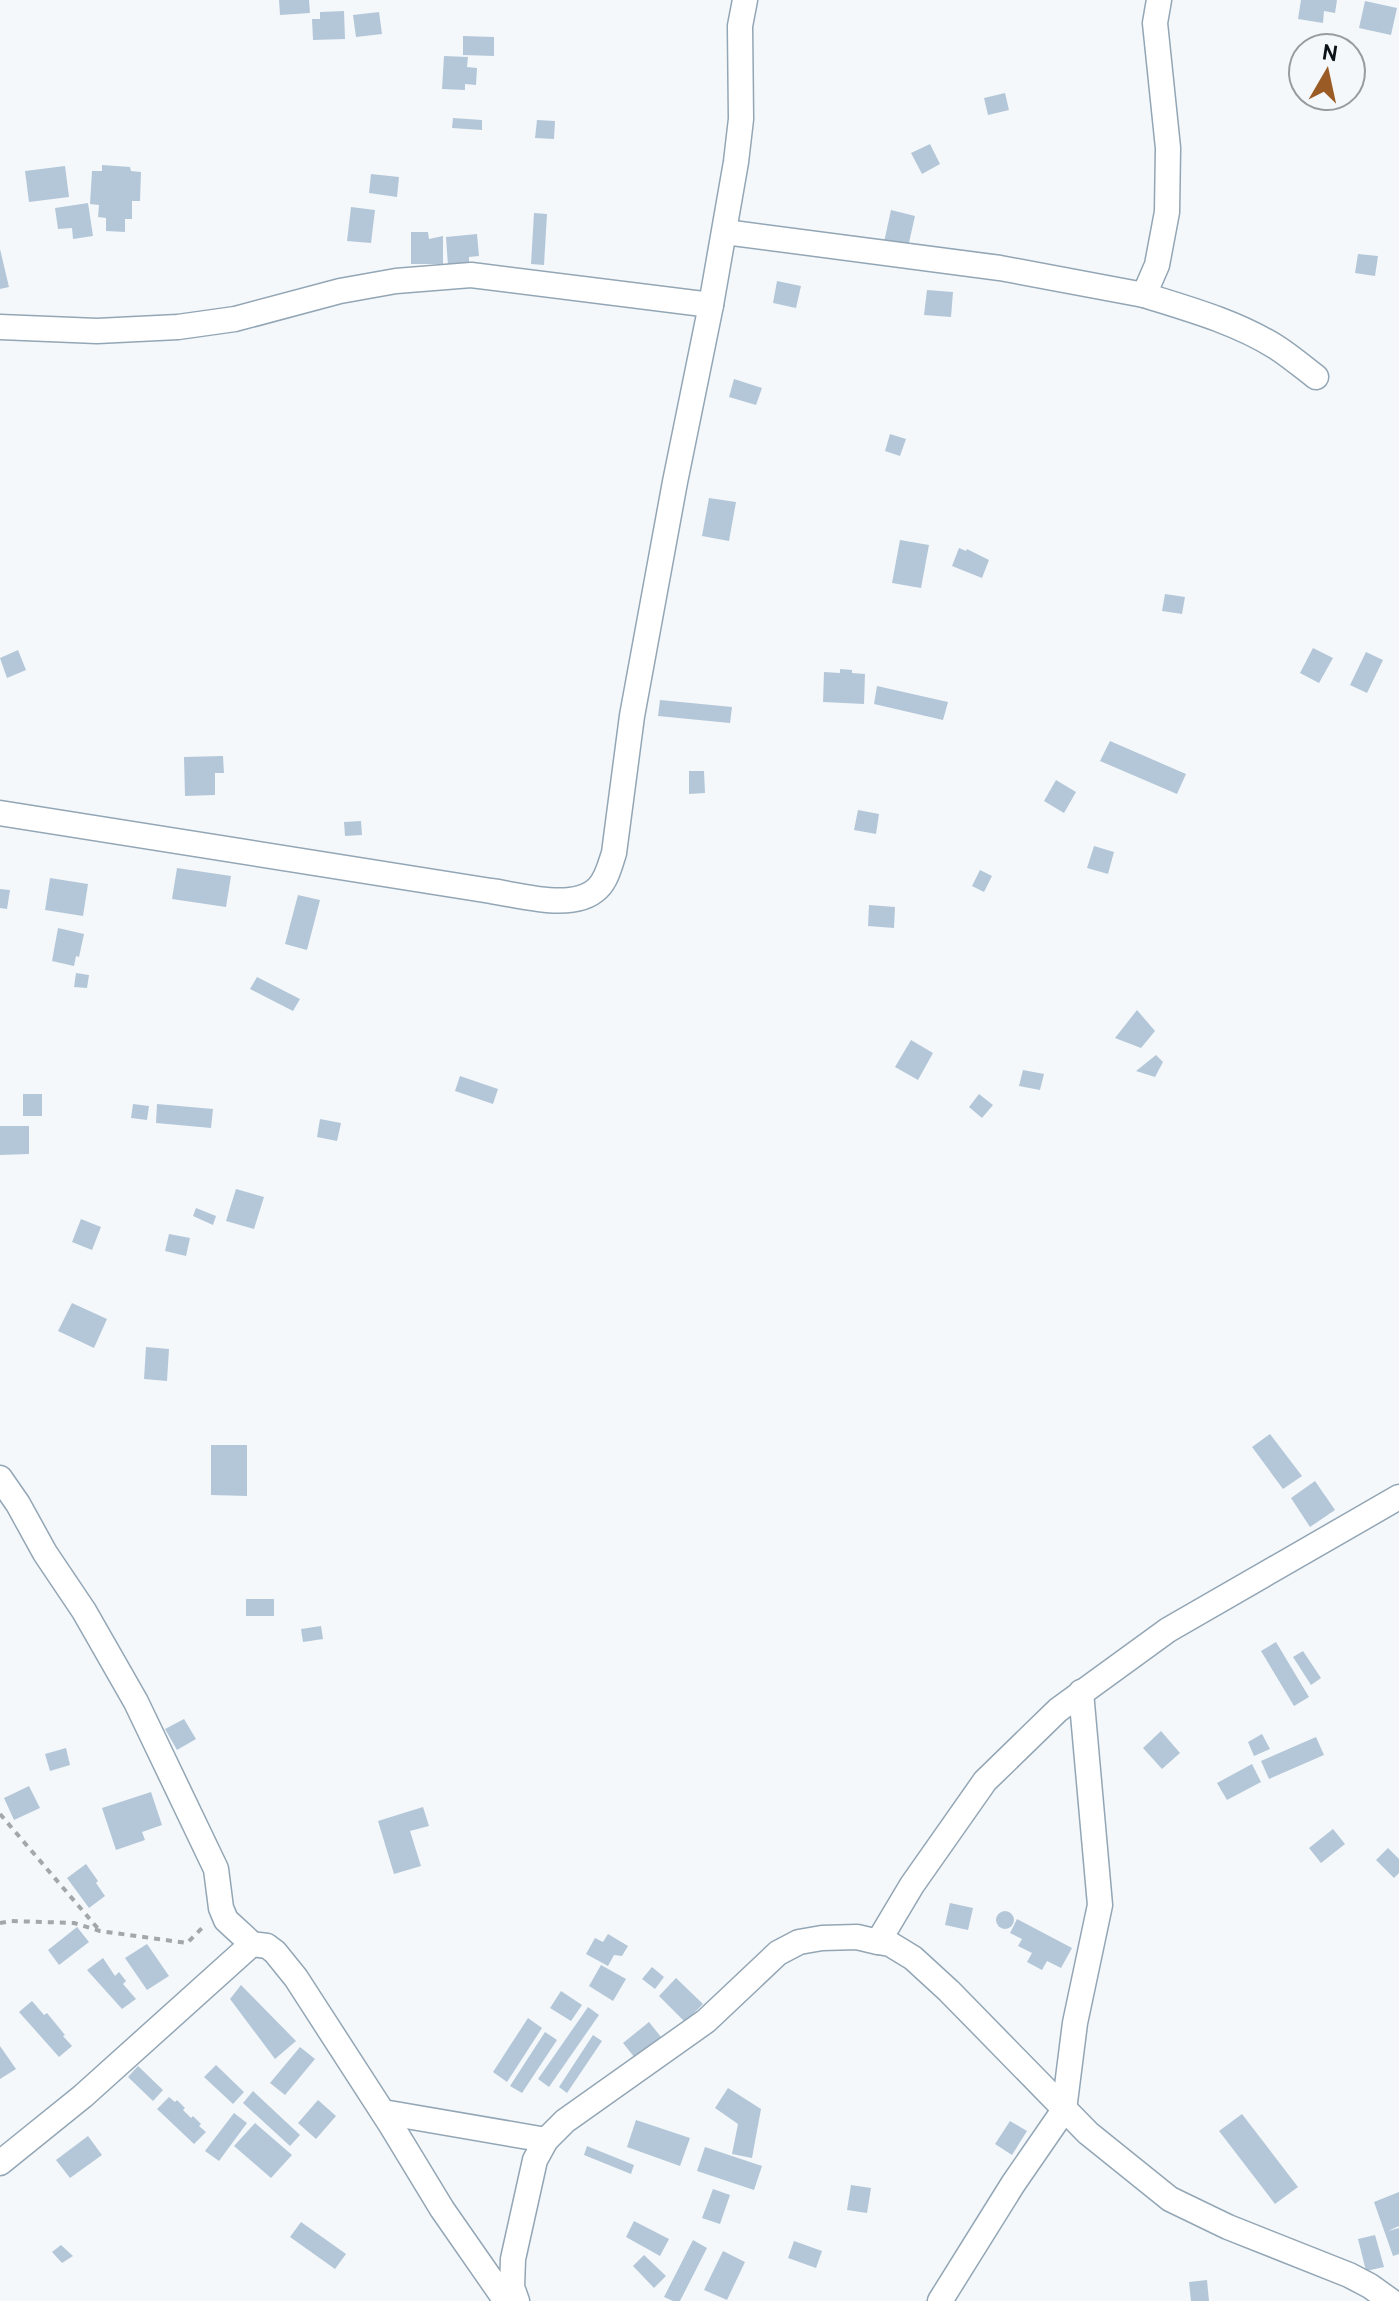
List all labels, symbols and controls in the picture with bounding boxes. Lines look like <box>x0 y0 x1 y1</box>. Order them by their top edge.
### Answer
north arrow <box>1287 32 1367 112</box>
text: N <box>1320 40 1340 69</box>

